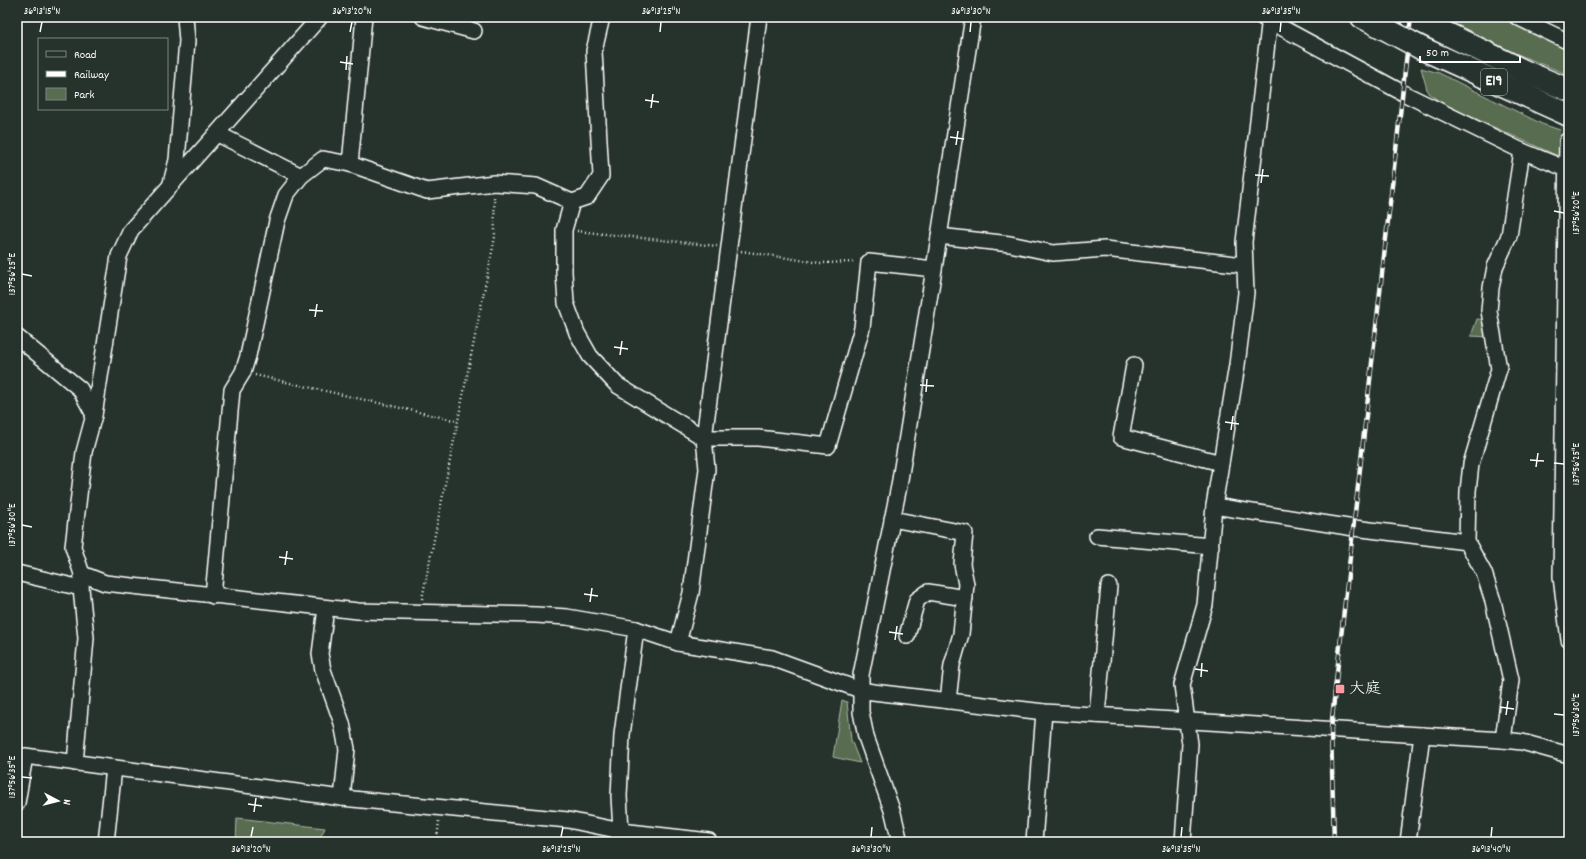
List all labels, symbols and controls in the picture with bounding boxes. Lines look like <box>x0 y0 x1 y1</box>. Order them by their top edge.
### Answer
text: 36°13'15"N <box>24 5 60 19</box>
text: 36°13'20"N <box>332 5 372 19</box>
text: 36°13'25"N <box>642 5 680 19</box>
text: 36°13'30"N <box>951 5 991 19</box>
text: 36°13'35"N <box>1262 5 1300 19</box>
legend <box>38 38 168 110</box>
scale bar <box>1420 38 1520 64</box>
text: 50 m <box>1426 45 1449 62</box>
text: Road <box>74 47 96 64</box>
text: Railway <box>74 67 110 84</box>
road number: E19 <box>1481 69 1507 95</box>
text: Park <box>74 87 95 104</box>
text: 137°56'20"E <box>1570 191 1584 235</box>
text: 137°56'25"E <box>6 252 20 295</box>
text: 137°56'25"E <box>1570 442 1584 485</box>
text: 137°56'30"E <box>6 503 20 547</box>
place label: 大庭 <box>1349 678 1381 701</box>
marker: 大庭 <box>1334 683 1346 695</box>
text: 137°56'30"E <box>1570 693 1584 737</box>
text: 137°56'35"E <box>6 755 20 798</box>
north arrow <box>38 781 78 821</box>
text: N <box>58 798 74 806</box>
text: 36°13'20"N <box>231 843 271 857</box>
text: 36°13'25"N <box>542 843 580 857</box>
text: 36°13'30"N <box>851 843 891 857</box>
text: 36°13'35"N <box>1162 843 1200 857</box>
text: 36°13'40"N <box>1471 843 1511 857</box>

